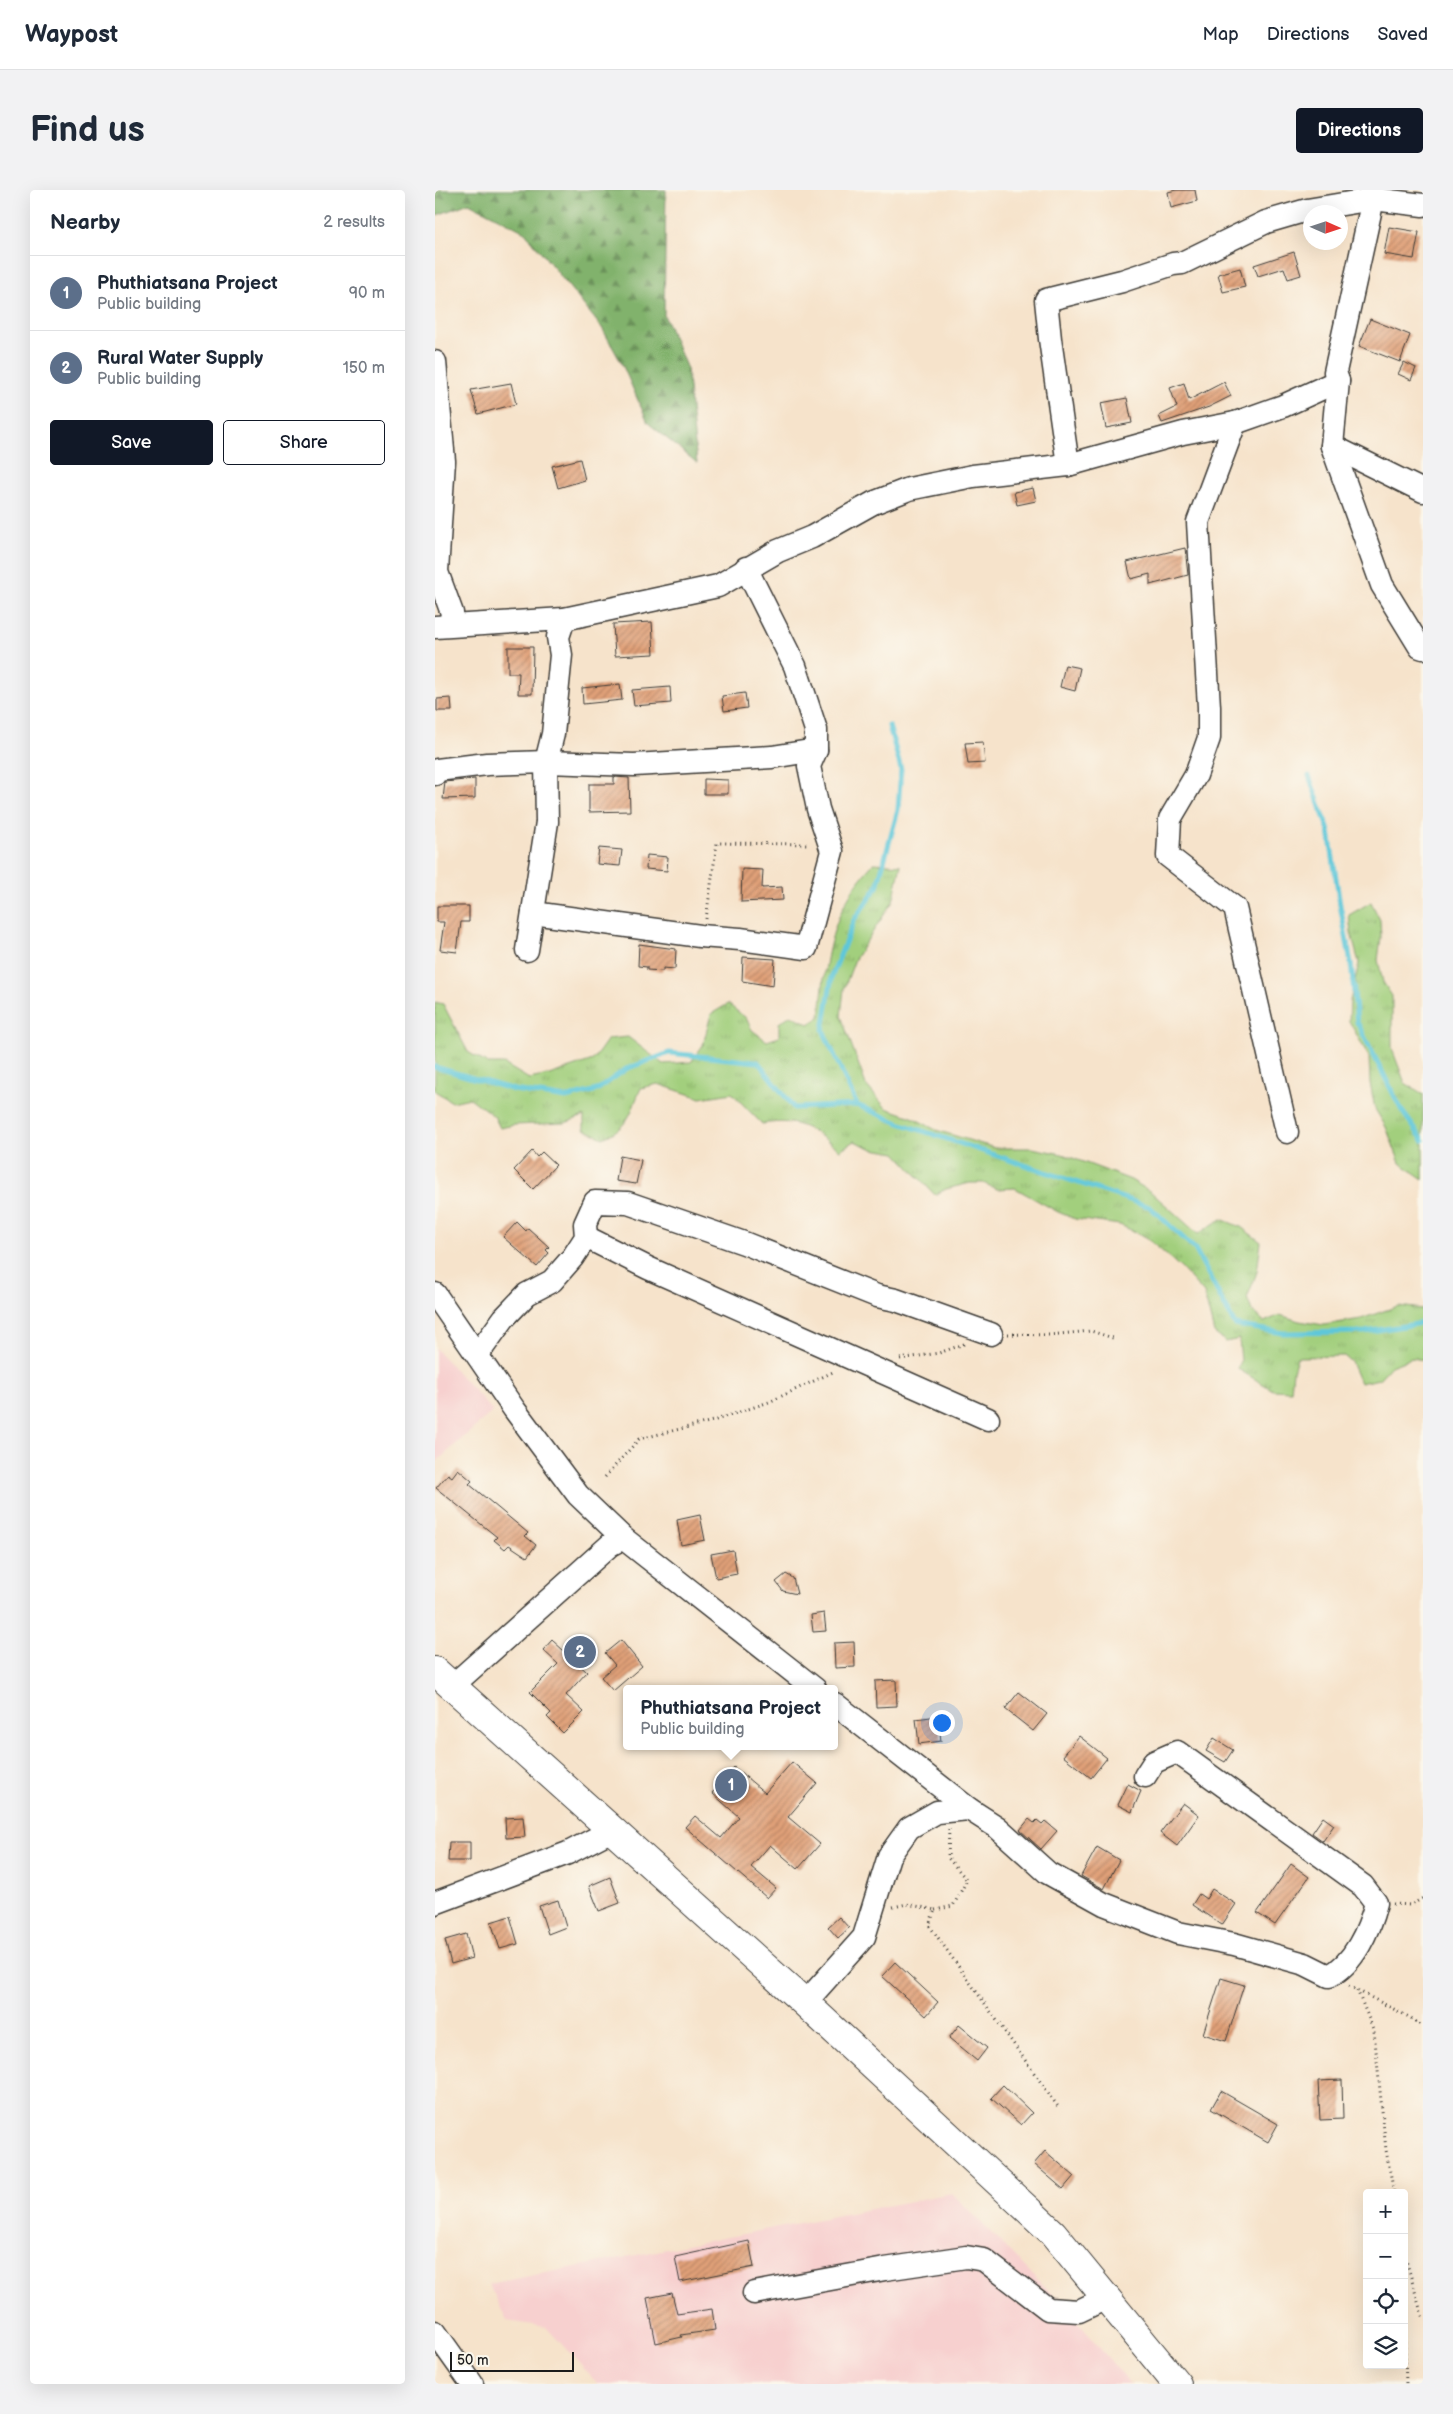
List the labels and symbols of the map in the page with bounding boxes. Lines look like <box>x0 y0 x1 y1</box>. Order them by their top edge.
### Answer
north arrow <box>1303 205 1348 250</box>
pin: 2 <box>564 1633 596 1671</box>
your location <box>929 1710 955 1736</box>
pin: 1 <box>715 1766 747 1804</box>
scale bar <box>450 2349 574 2372</box>

